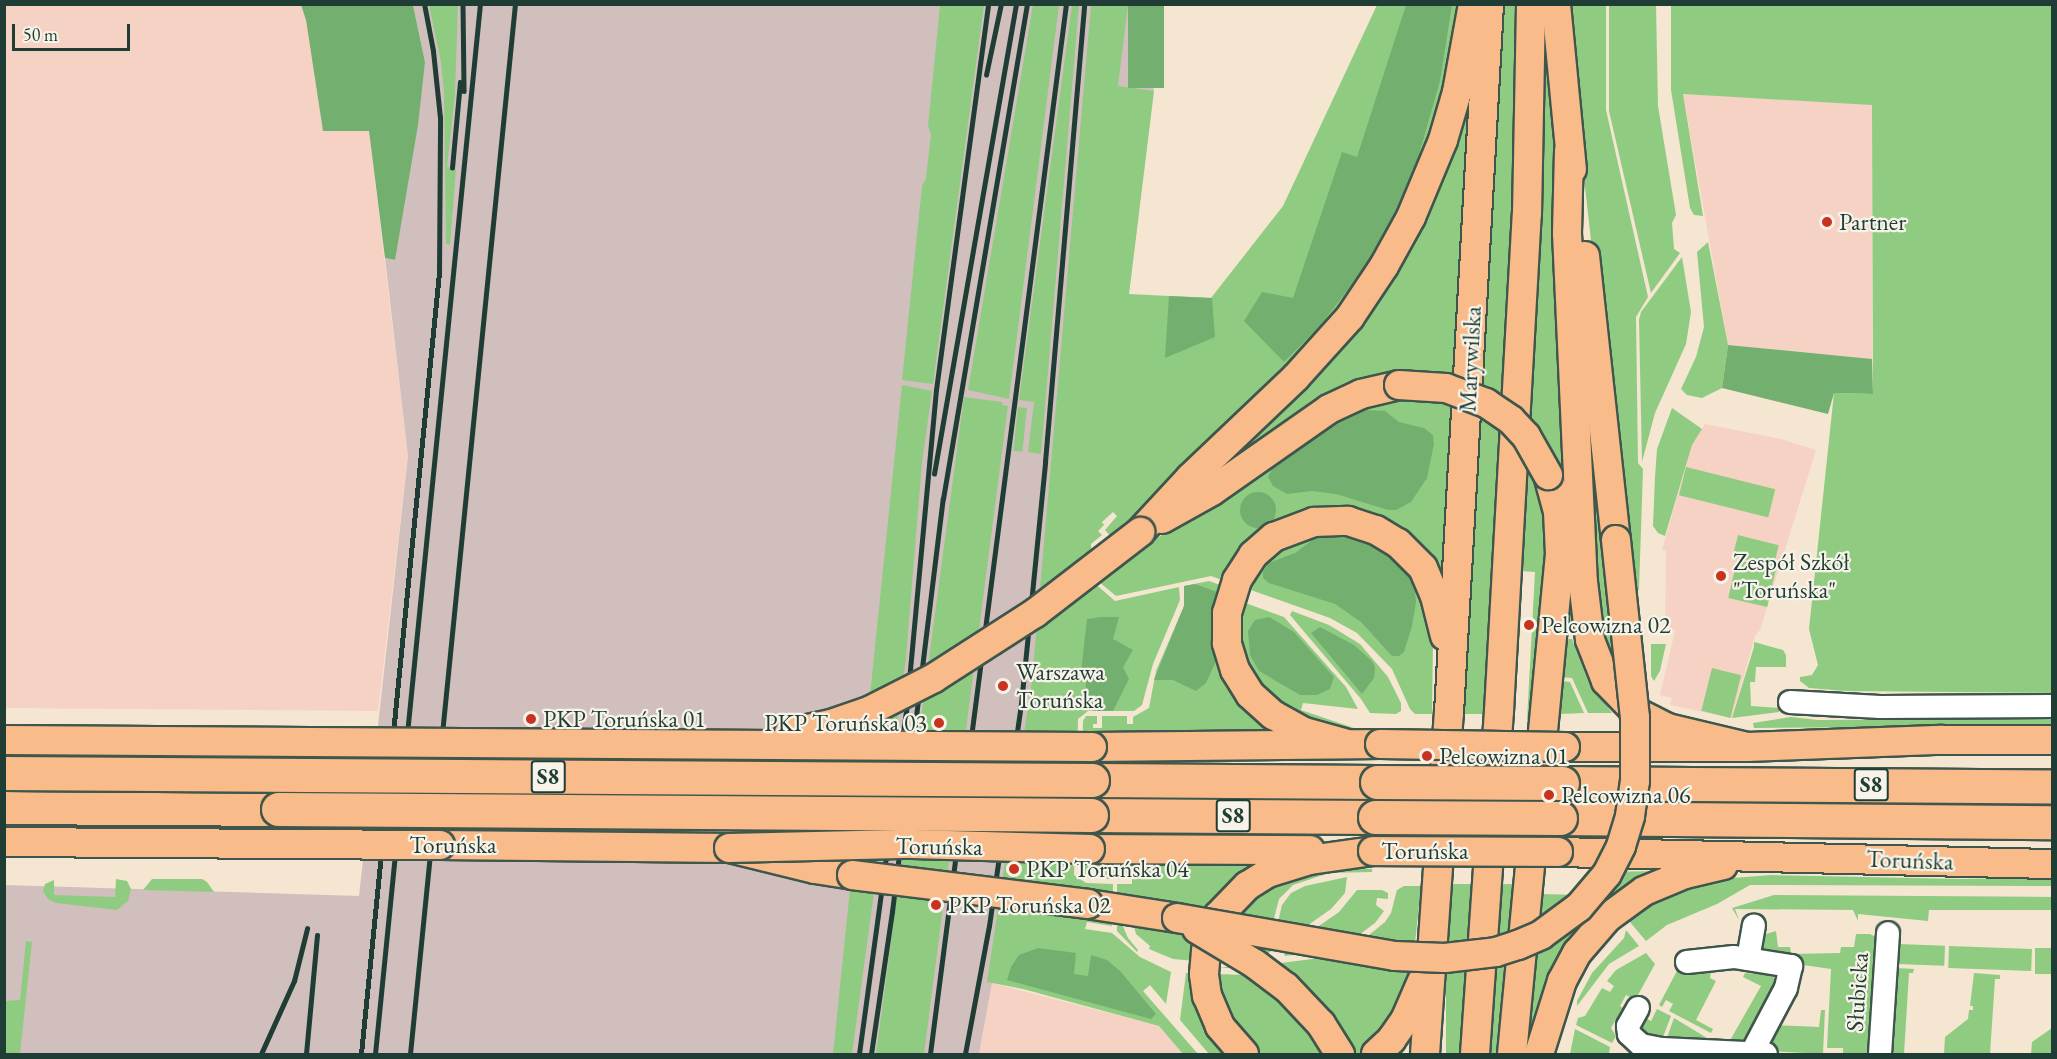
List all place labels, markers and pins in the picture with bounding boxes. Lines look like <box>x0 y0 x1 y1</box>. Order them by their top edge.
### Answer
place label: Partner <box>1839 208 1906 236</box>
marker: Partner <box>1820 215 1834 229</box>
place label: Zespół Szkół "Toruńska" <box>1733 548 1850 604</box>
marker: Zespół Szkół "Toruńska" <box>1714 569 1728 583</box>
place label: Pelcowizna 02 <box>1541 611 1670 639</box>
marker: Pelcowizna 02 <box>1522 618 1536 632</box>
place label: Warszawa Toruńska <box>1016 658 1105 714</box>
marker: Warszawa Toruńska <box>994 677 1012 695</box>
place label: PKP Toruńska 01 <box>543 705 706 733</box>
place label: PKP Toruńska 03 <box>764 709 927 737</box>
marker: PKP Toruńska 01 <box>524 712 538 726</box>
marker: PKP Toruńska 03 <box>932 716 946 730</box>
place label: Pelcowizna 01 <box>1439 742 1568 770</box>
marker: Pelcowizna 01 <box>1420 749 1434 763</box>
place label: Pelcowizna 06 <box>1561 781 1690 809</box>
marker: Pelcowizna 06 <box>1542 788 1556 802</box>
place label: PKP Toruńska 04 <box>1026 855 1189 883</box>
marker: PKP Toruńska 04 <box>1007 862 1021 876</box>
place label: PKP Toruńska 02 <box>948 891 1111 919</box>
marker: PKP Toruńska 02 <box>929 898 943 912</box>

